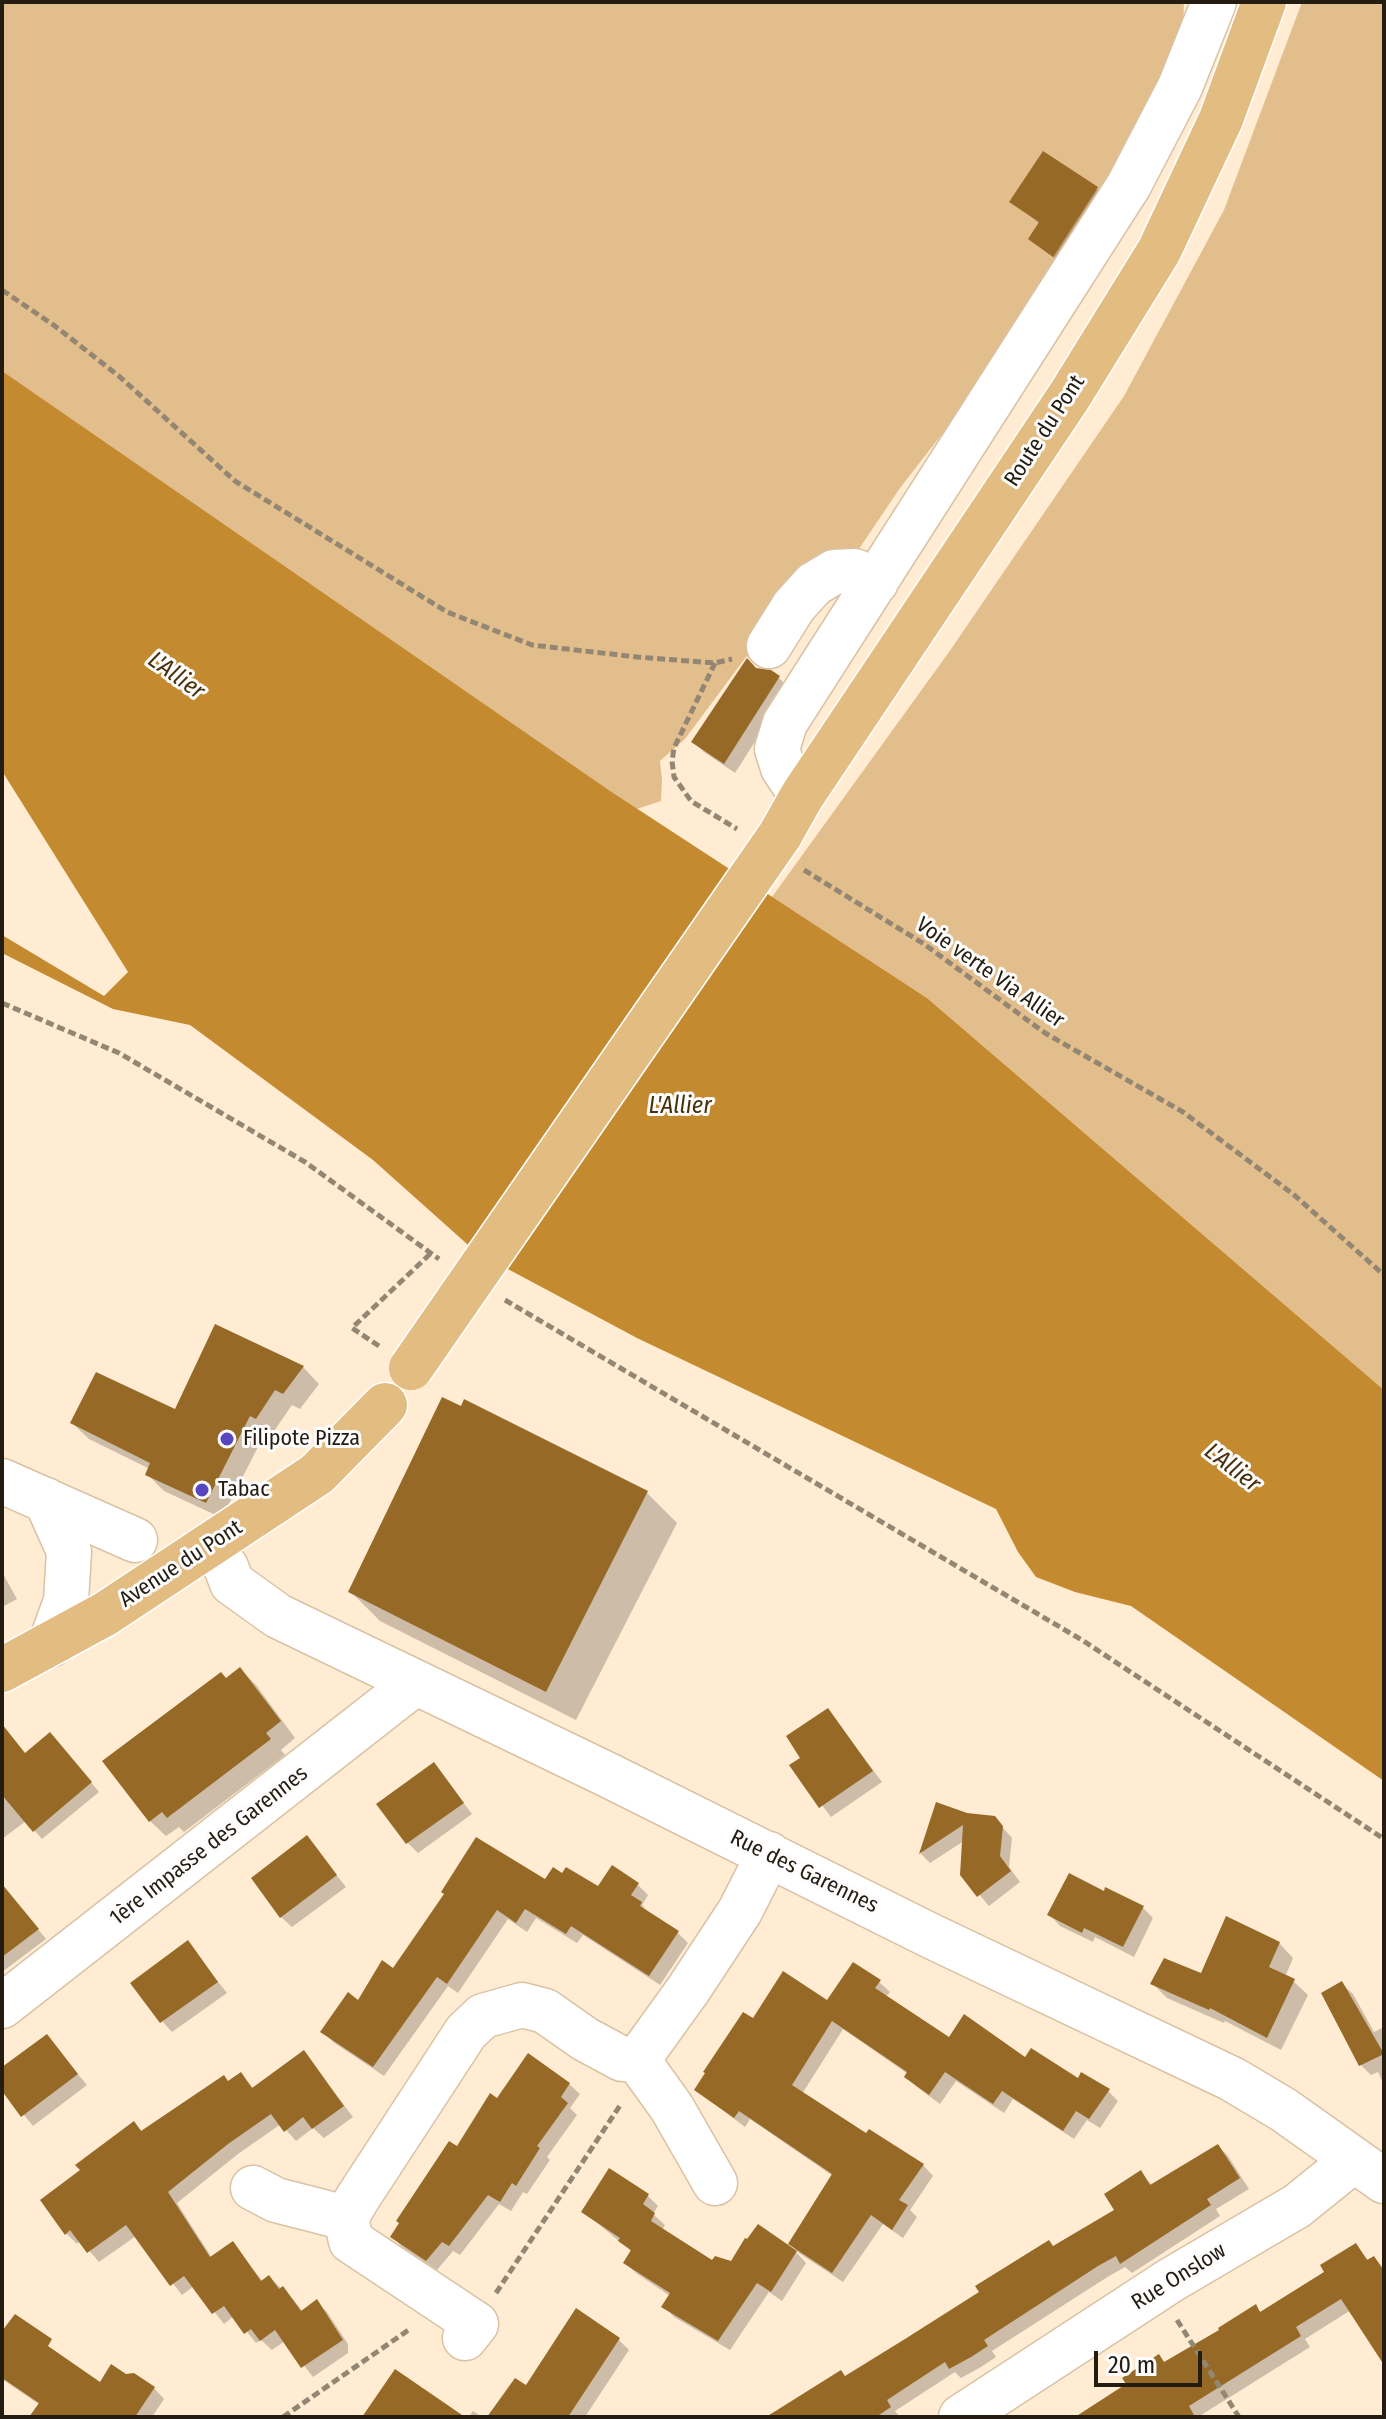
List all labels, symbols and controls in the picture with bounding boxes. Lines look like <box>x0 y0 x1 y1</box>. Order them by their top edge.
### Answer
street label: Route du Pont <box>999 370 1091 492</box>
water label: L'Allier <box>142 646 210 706</box>
street label: Voie verte Via Allier <box>911 912 1069 1034</box>
water label: L'Allier <box>648 1092 712 1120</box>
place label: Filipote Pizza <box>243 1426 360 1452</box>
marker: Filipote Pizza <box>218 1430 236 1448</box>
water label: L'Allier <box>1198 1437 1266 1499</box>
place label: Tabac <box>218 1477 270 1503</box>
marker: Tabac <box>193 1481 211 1499</box>
street label: Avenue du Pont <box>115 1515 247 1613</box>
street label: 1ère Impasse des Garennes <box>105 1761 313 1931</box>
street label: Rue des Garennes <box>726 1825 882 1919</box>
street label: Rue Onslow <box>1127 2238 1231 2316</box>
scale bar <box>1098 2335 1206 2385</box>
text: 20 m <box>1108 2351 1155 2379</box>

